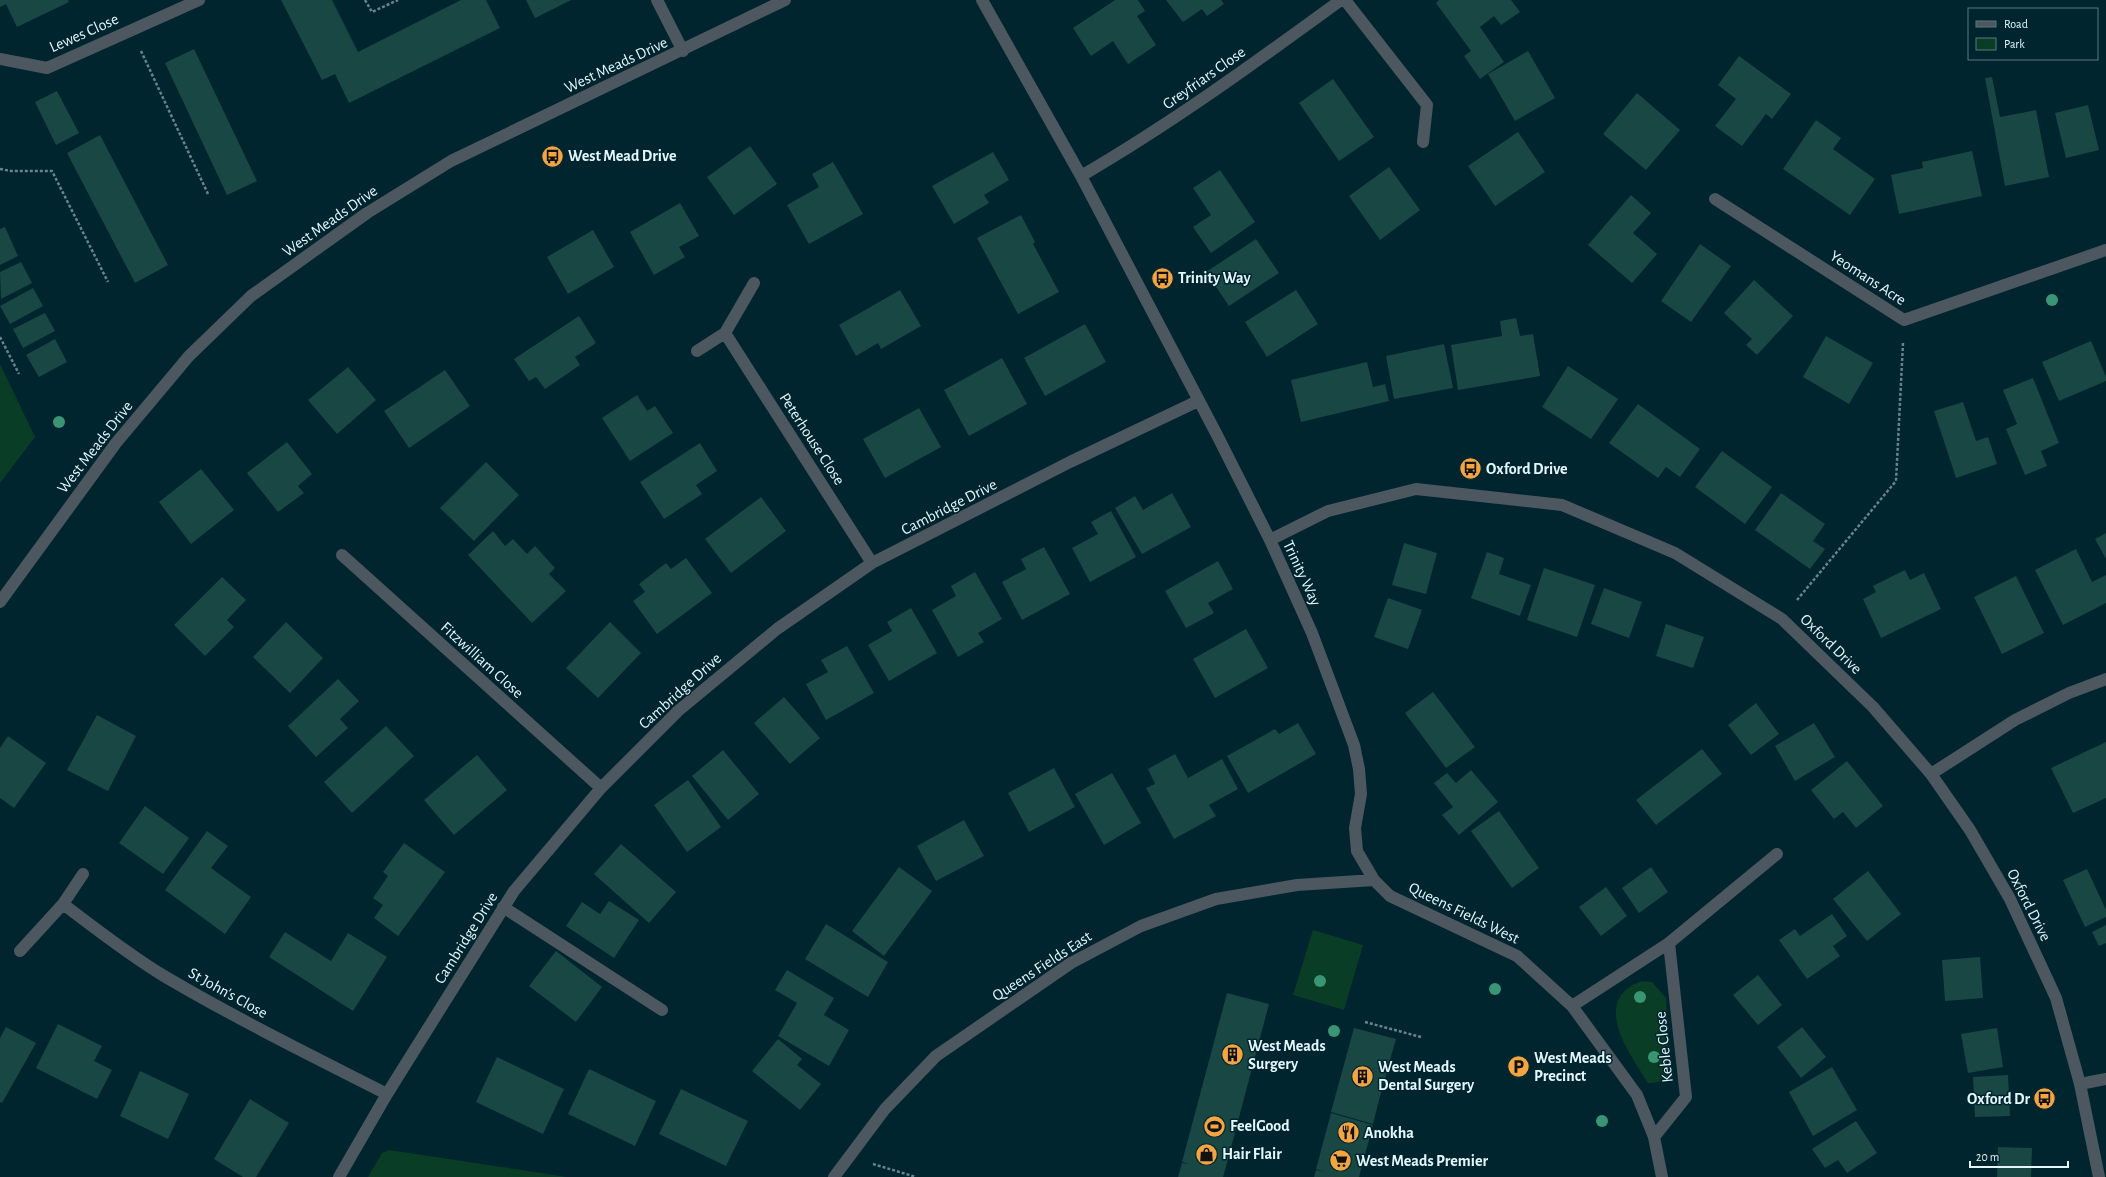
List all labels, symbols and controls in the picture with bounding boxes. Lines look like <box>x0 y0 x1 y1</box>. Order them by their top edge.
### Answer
legend <box>1968 8 2098 60</box>
street label: Lewes Close <box>47 11 121 55</box>
text: Road <box>2004 18 2028 30</box>
street label: West Meads Drive <box>562 34 670 96</box>
text: Park <box>2004 38 2025 50</box>
street label: Greyfriars Close <box>1160 44 1249 113</box>
bus stop icon: West Mead Drive <box>540 143 566 169</box>
place label: West Mead Drive <box>568 148 677 164</box>
street label: West Meads Drive <box>280 182 380 260</box>
street label: Yeomans Acre <box>1827 248 1909 308</box>
bus stop icon: Trinity Way <box>1149 265 1175 291</box>
place label: Trinity Way <box>1178 270 1252 287</box>
street label: Peterhouse Close <box>776 390 848 488</box>
street label: West Meads Drive <box>54 398 136 496</box>
bus stop icon: Oxford Drive <box>1457 456 1483 482</box>
place label: Oxford Drive <box>1486 461 1568 477</box>
street label: Cambridge Drive <box>899 476 999 538</box>
street label: Trinity Way <box>1279 538 1324 609</box>
street label: Oxford Drive <box>1797 611 1865 677</box>
street label: Fitzwilliam Close <box>438 619 526 701</box>
street label: Cambridge Drive <box>636 650 724 732</box>
street label: Oxford Drive <box>2004 866 2054 944</box>
street label: Queens Fields West <box>1406 879 1522 948</box>
street label: Cambridge Drive <box>431 889 501 987</box>
street label: Queens Fields East <box>990 928 1095 1005</box>
street label: St John's Close <box>186 965 270 1021</box>
street label: Keble Close <box>1652 1011 1676 1083</box>
place label: West Meads Surgery <box>1248 1038 1326 1073</box>
building icon: West Meads Surgery <box>1220 1042 1246 1068</box>
place label: West Meads Precinct <box>1534 1050 1612 1084</box>
parking icon: West Meads Precinct <box>1505 1054 1531 1080</box>
place label: West Meads Dental Surgery <box>1378 1059 1475 1094</box>
building icon: West Meads Dental Surgery <box>1350 1063 1376 1089</box>
bus stop icon: Oxford Dr <box>2032 1086 2058 1112</box>
place label: Oxford Dr <box>1967 1091 2030 1107</box>
sports icon: FeelGood <box>1201 1113 1227 1139</box>
place label: FeelGood <box>1230 1118 1290 1134</box>
restaurant icon: Anokha <box>1335 1120 1361 1146</box>
place label: Anokha <box>1364 1125 1414 1141</box>
shop icon: Hair Flair <box>1194 1141 1220 1167</box>
scale bar <box>1970 1143 2068 1169</box>
place label: Hair Flair <box>1222 1146 1282 1162</box>
supermarket icon: West Meads Premier <box>1328 1148 1354 1174</box>
text: 20 m <box>1976 1151 1999 1163</box>
place label: West Meads Premier <box>1356 1153 1488 1169</box>

